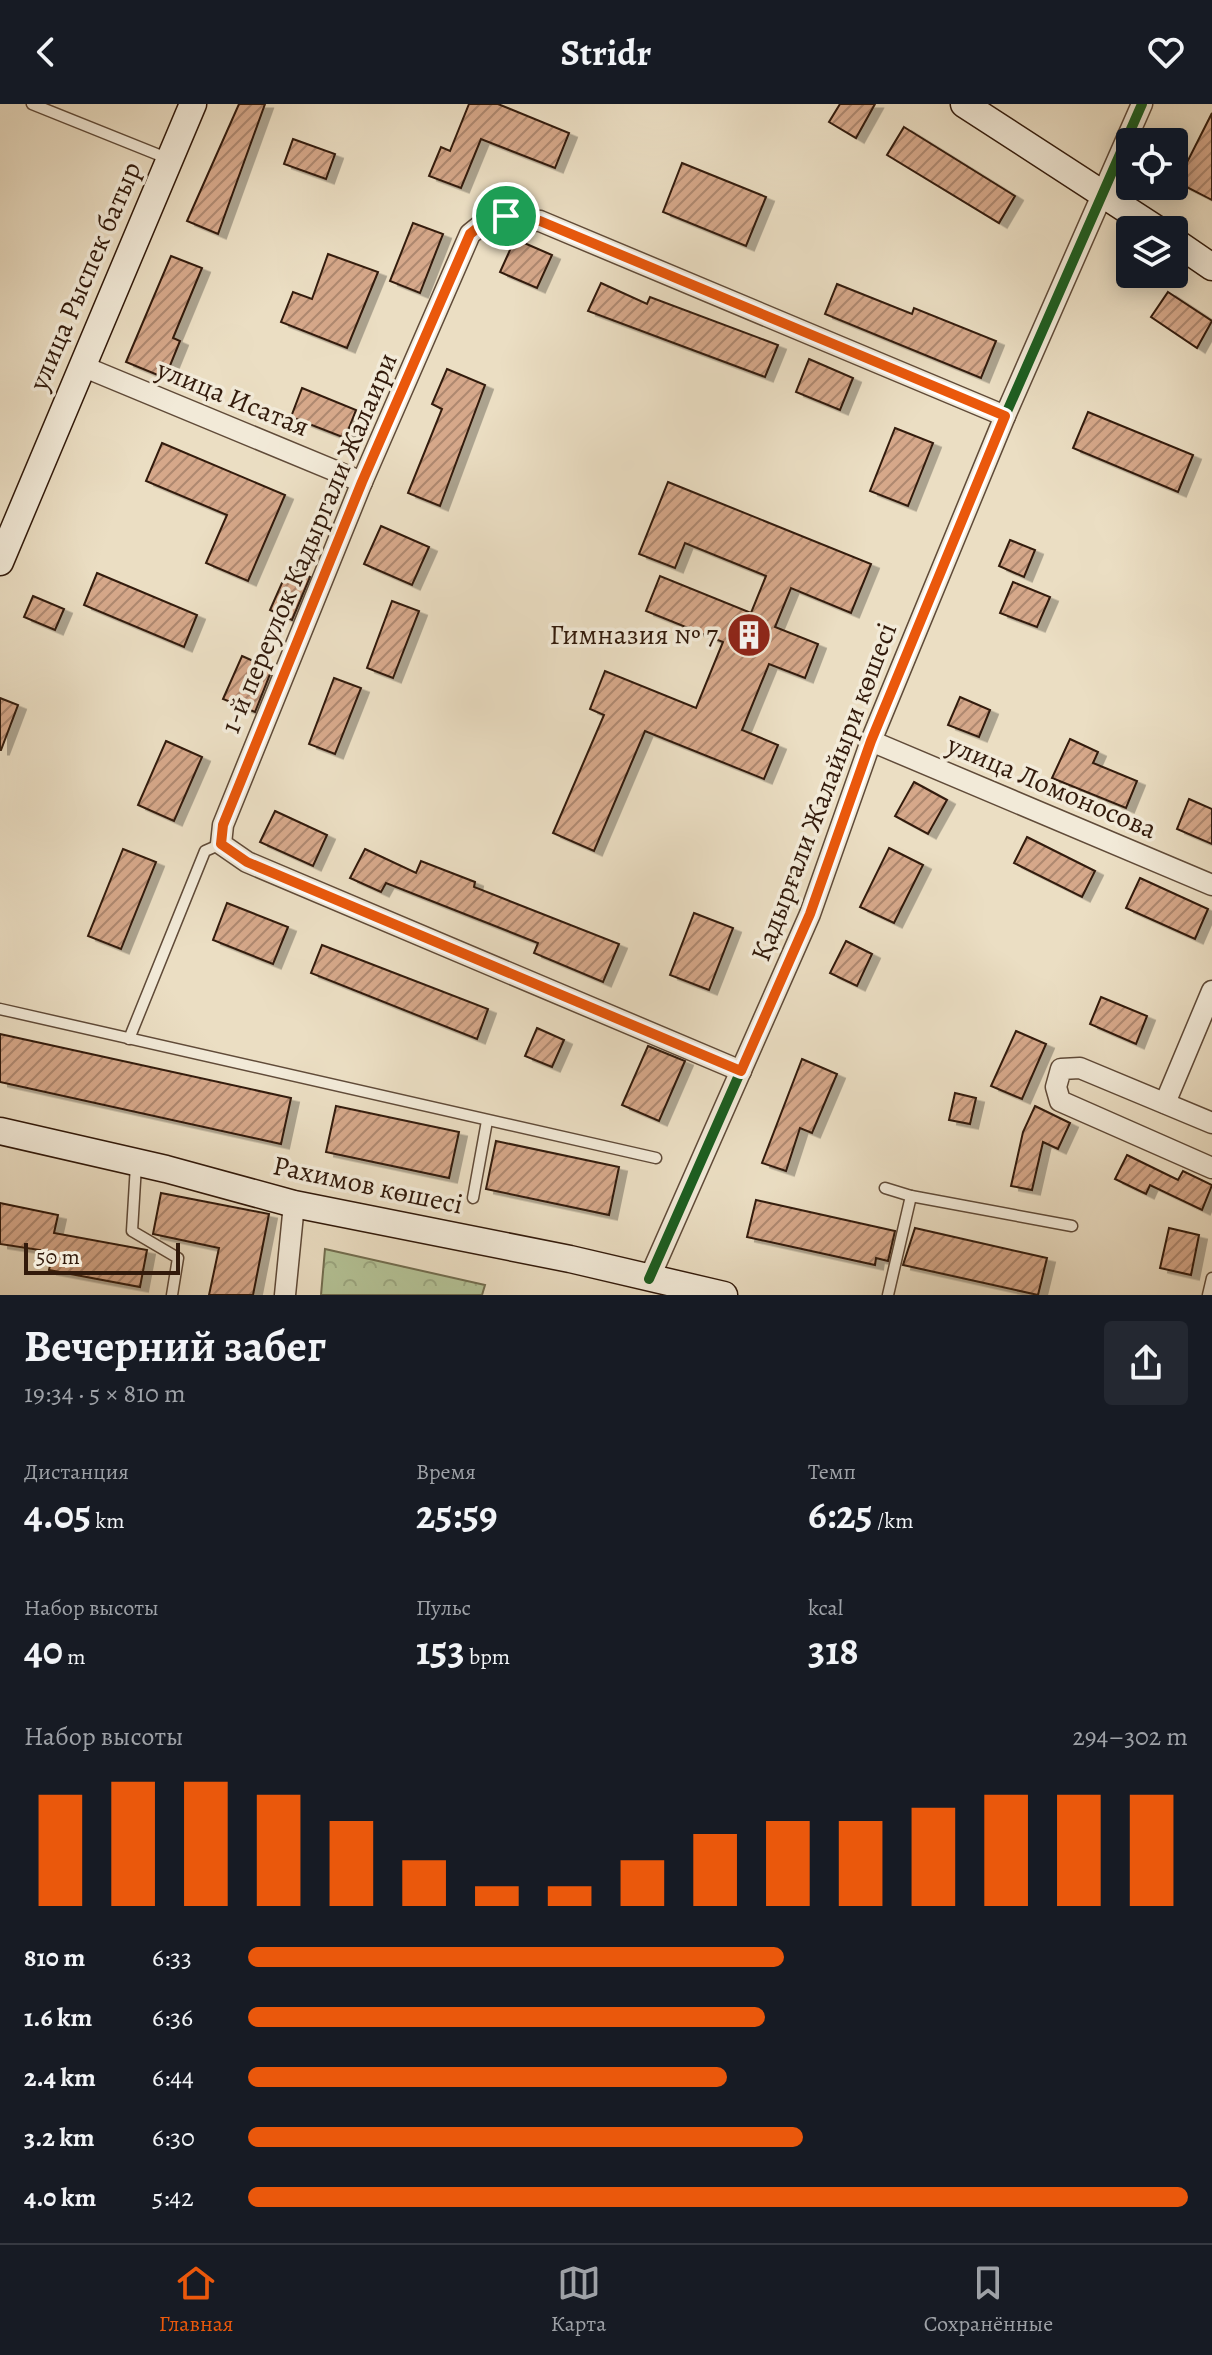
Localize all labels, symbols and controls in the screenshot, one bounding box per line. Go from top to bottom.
text: Stridr [561,28,651,77]
icon: back [24,30,68,74]
icon: heart [1144,30,1188,74]
map controls [1116,128,1188,288]
button: locate [1116,128,1188,200]
street label: улица Рыспек батыр [19,156,150,397]
pin [472,182,540,250]
icon: arrive [484,194,528,238]
button: layers [1116,216,1188,288]
street label: 1-й переулок Кадыргали Жалаири [211,347,407,739]
street label: улица Исатая [150,350,315,446]
building icon: Гимназия № 7 [725,611,773,659]
place label: Гимназия № 7 [549,616,718,654]
street label: Қадырғали Жалайыри көшесі [742,617,906,967]
street label: улица Ломоносова [940,725,1163,848]
street label: Рахимов көшесі [269,1146,467,1224]
scale bar [24,1239,180,1275]
text: 50 m [36,1242,80,1272]
text: Вечерний забег [24,1316,326,1376]
button: share [1104,1321,1188,1405]
text: 19:34 · 5 × 810 m [24,1376,186,1411]
text: Дистанция [24,1457,129,1487]
text: Время [416,1457,476,1487]
text: Темп [808,1457,856,1487]
text: 4.05 [24,1487,91,1542]
text: 25:59 [416,1487,498,1542]
text: 6:25 [808,1487,873,1542]
text: km [91,1506,125,1536]
text: /km [873,1506,913,1536]
text: Набор высоты [24,1593,159,1623]
text: Пульс [416,1593,471,1623]
text: kcal [808,1593,843,1623]
text: 40 [24,1623,63,1678]
text: 153 [416,1623,465,1678]
text: 318 [808,1623,859,1678]
text: m [63,1642,86,1672]
text: bpm [465,1642,510,1672]
text: Набор высоты [24,1719,183,1754]
text: 294–302 m [1072,1719,1188,1754]
text: 810 m [24,1940,85,1975]
text: 6:33 [152,1940,192,1975]
text: 1.6 km [24,2000,92,2035]
text: 6:36 [152,2000,193,2035]
text: 2.4 km [24,2060,96,2095]
text: 6:44 [152,2060,194,2095]
text: 3.2 km [24,2120,95,2155]
text: 6:30 [152,2120,195,2155]
text: 4.0 km [24,2180,96,2215]
text: 5:42 [152,2180,194,2215]
tab: Главная [159,2261,234,2339]
tab: Карта [551,2261,606,2339]
tab: Сохранённые [924,2261,1053,2339]

